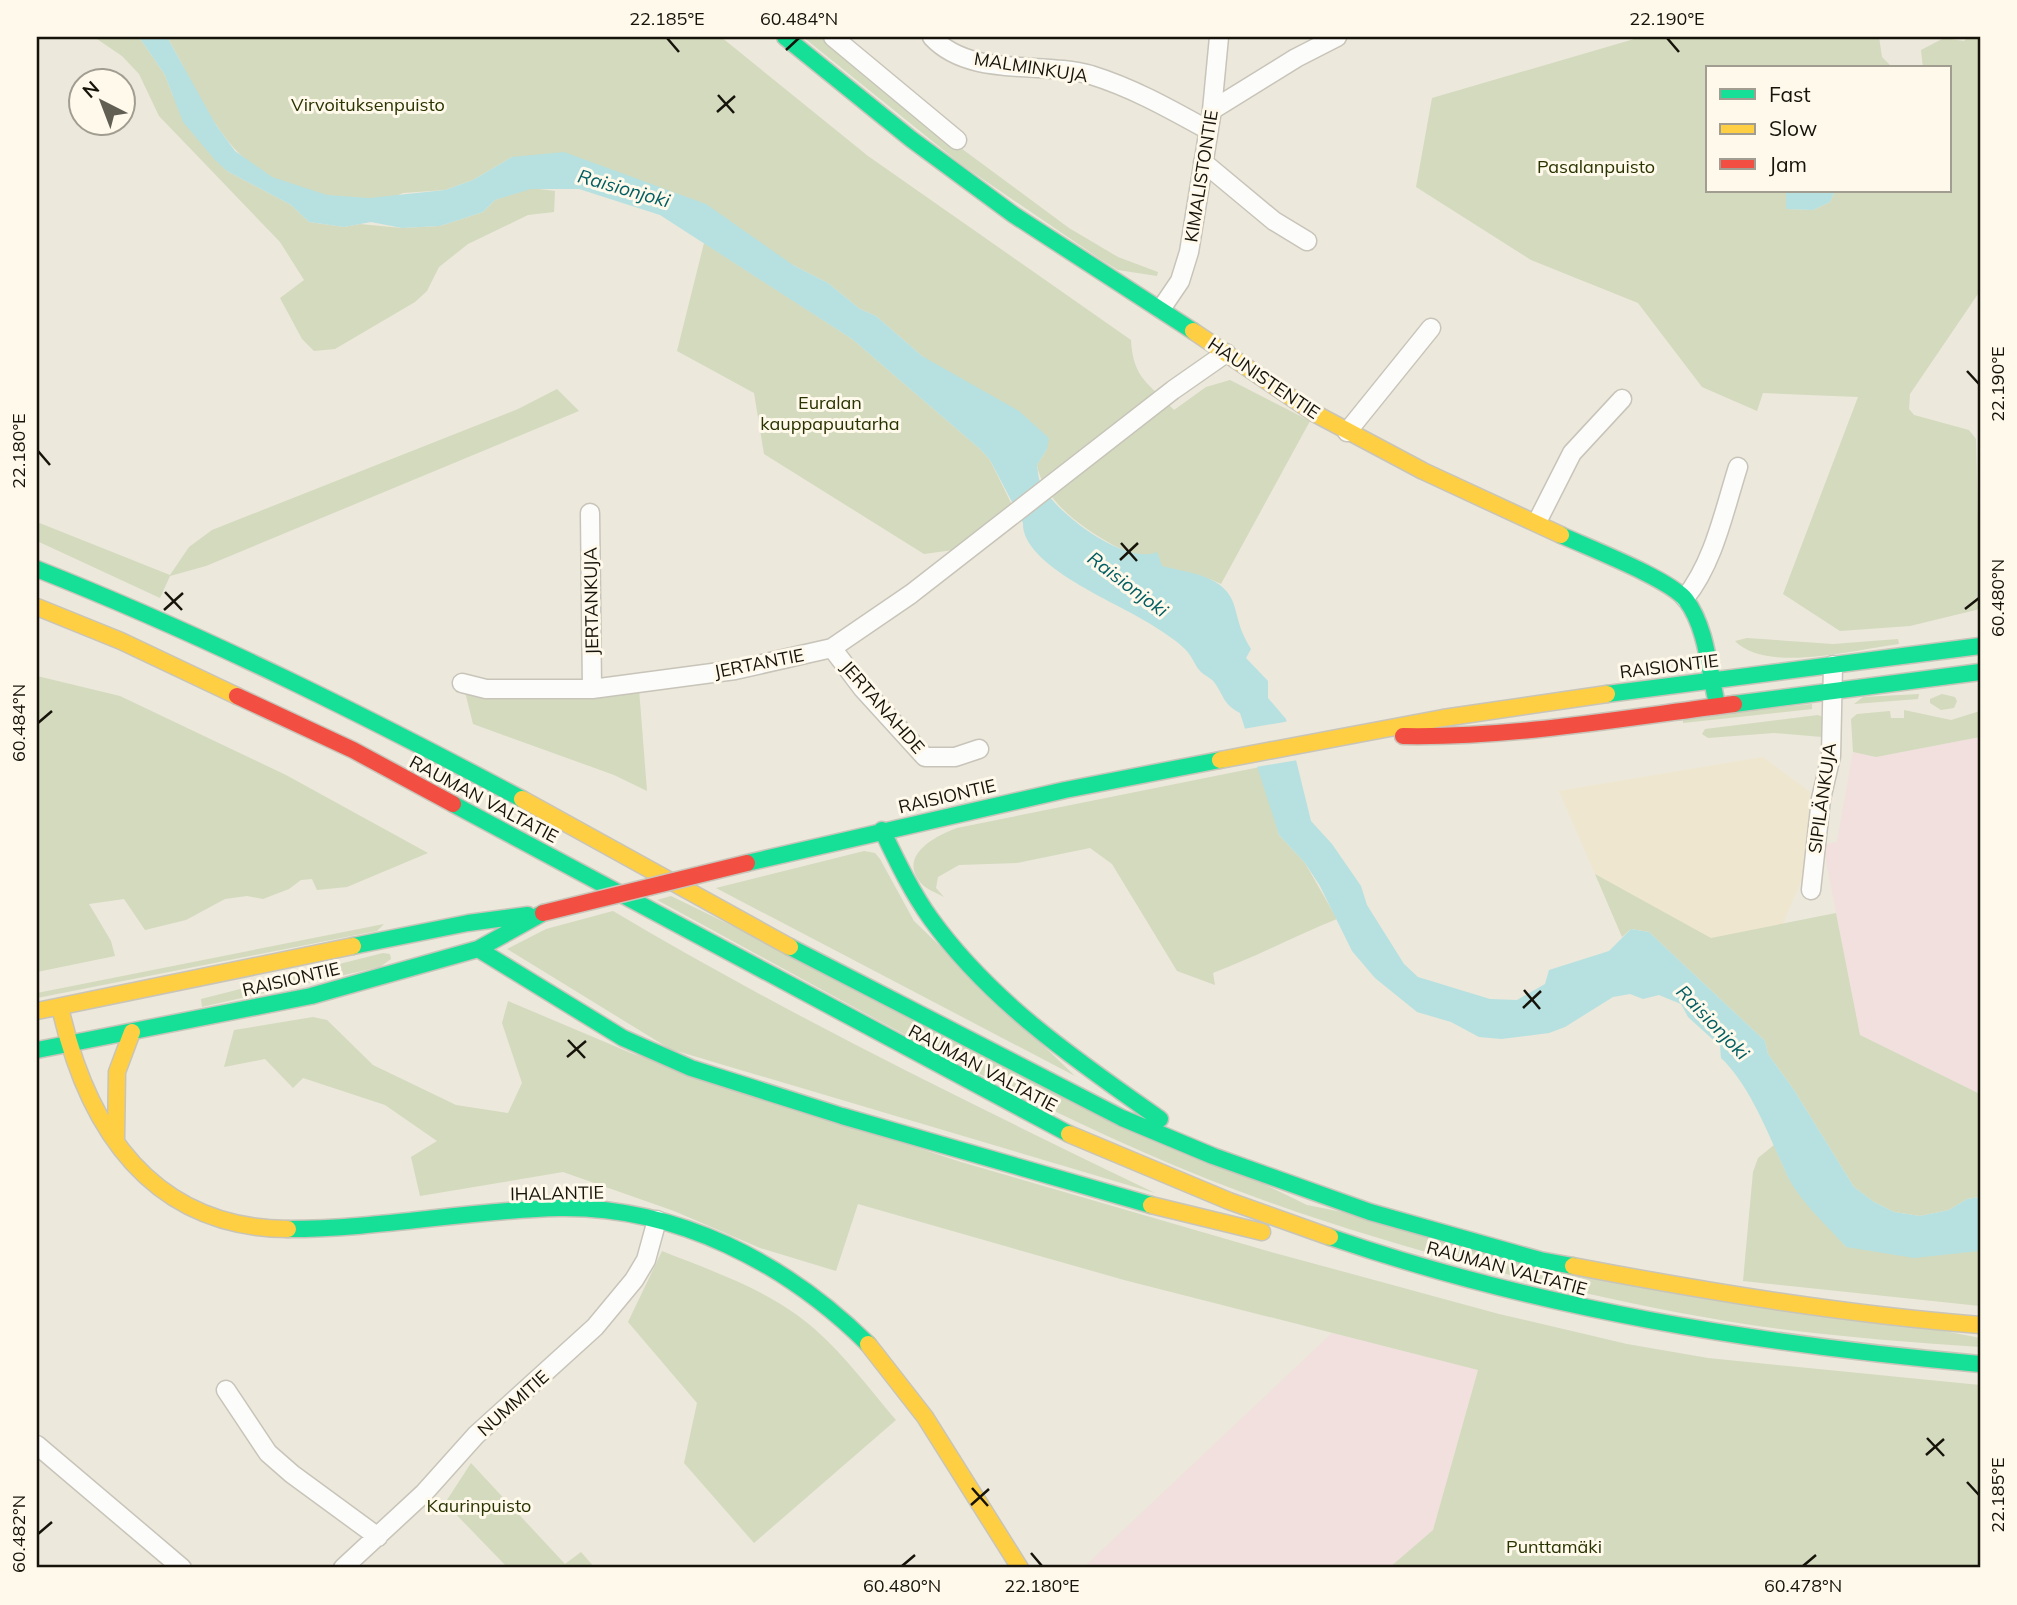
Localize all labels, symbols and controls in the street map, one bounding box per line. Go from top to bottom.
text: 22.185°E [629,7,705,30]
text: 60.484°N [760,7,838,30]
text: 22.190°E [1629,7,1705,30]
street label: MALMINKUJA [972,47,1090,87]
north arrow [66,66,136,136]
legend [1706,66,1951,192]
text: N [77,76,104,103]
text: Fast [1769,81,1811,107]
park label: Virvoituksenpuisto [291,93,445,116]
street label: KIMALISTONTIE [1179,108,1223,244]
text: Slow [1769,115,1817,141]
text: Jam [1769,151,1807,177]
park label: Pasalanpuisto [1537,155,1655,178]
water label: Raisionjoki [575,163,673,213]
street label: HAUNISTENTIE [1204,332,1324,424]
text: 22.190°E [1986,346,2009,422]
park label: Euralan kauppapuutarha [760,391,900,435]
text: 22.180°E [7,413,30,489]
water label: Raisionjoki [1083,546,1173,622]
street label: JERTANKUJA [579,547,603,655]
text: 60.480°N [1986,559,2009,637]
street label: JERTANTIE [712,643,806,683]
street label: RAISIONTIE [1618,649,1720,683]
street label: JERTANAHDE [836,656,930,758]
text: 60.484°N [7,684,30,762]
street label: SIPILÄNKUJA [1803,741,1841,855]
street label: RAUMAN VALTATIE [406,750,562,848]
street label: RAISIONTIE [896,774,998,818]
street label: RAISIONTIE [240,957,342,1001]
water label: Raisionjoki [1671,980,1755,1065]
street label: RAUMAN VALTATIE [905,1019,1061,1117]
street label: IHALANTIE [510,1181,604,1205]
street label: RAUMAN VALTATIE [1424,1236,1590,1300]
street label: NUMMITIE [473,1365,553,1441]
text: 22.185°E [1986,1457,2009,1533]
park label: Kaurinpuisto [427,1494,531,1517]
text: 60.482°N [7,1495,30,1573]
park label: Punttamäki [1506,1535,1602,1558]
text: 60.480°N [863,1574,941,1597]
text: 22.180°E [1004,1574,1080,1597]
text: 60.478°N [1764,1574,1842,1597]

